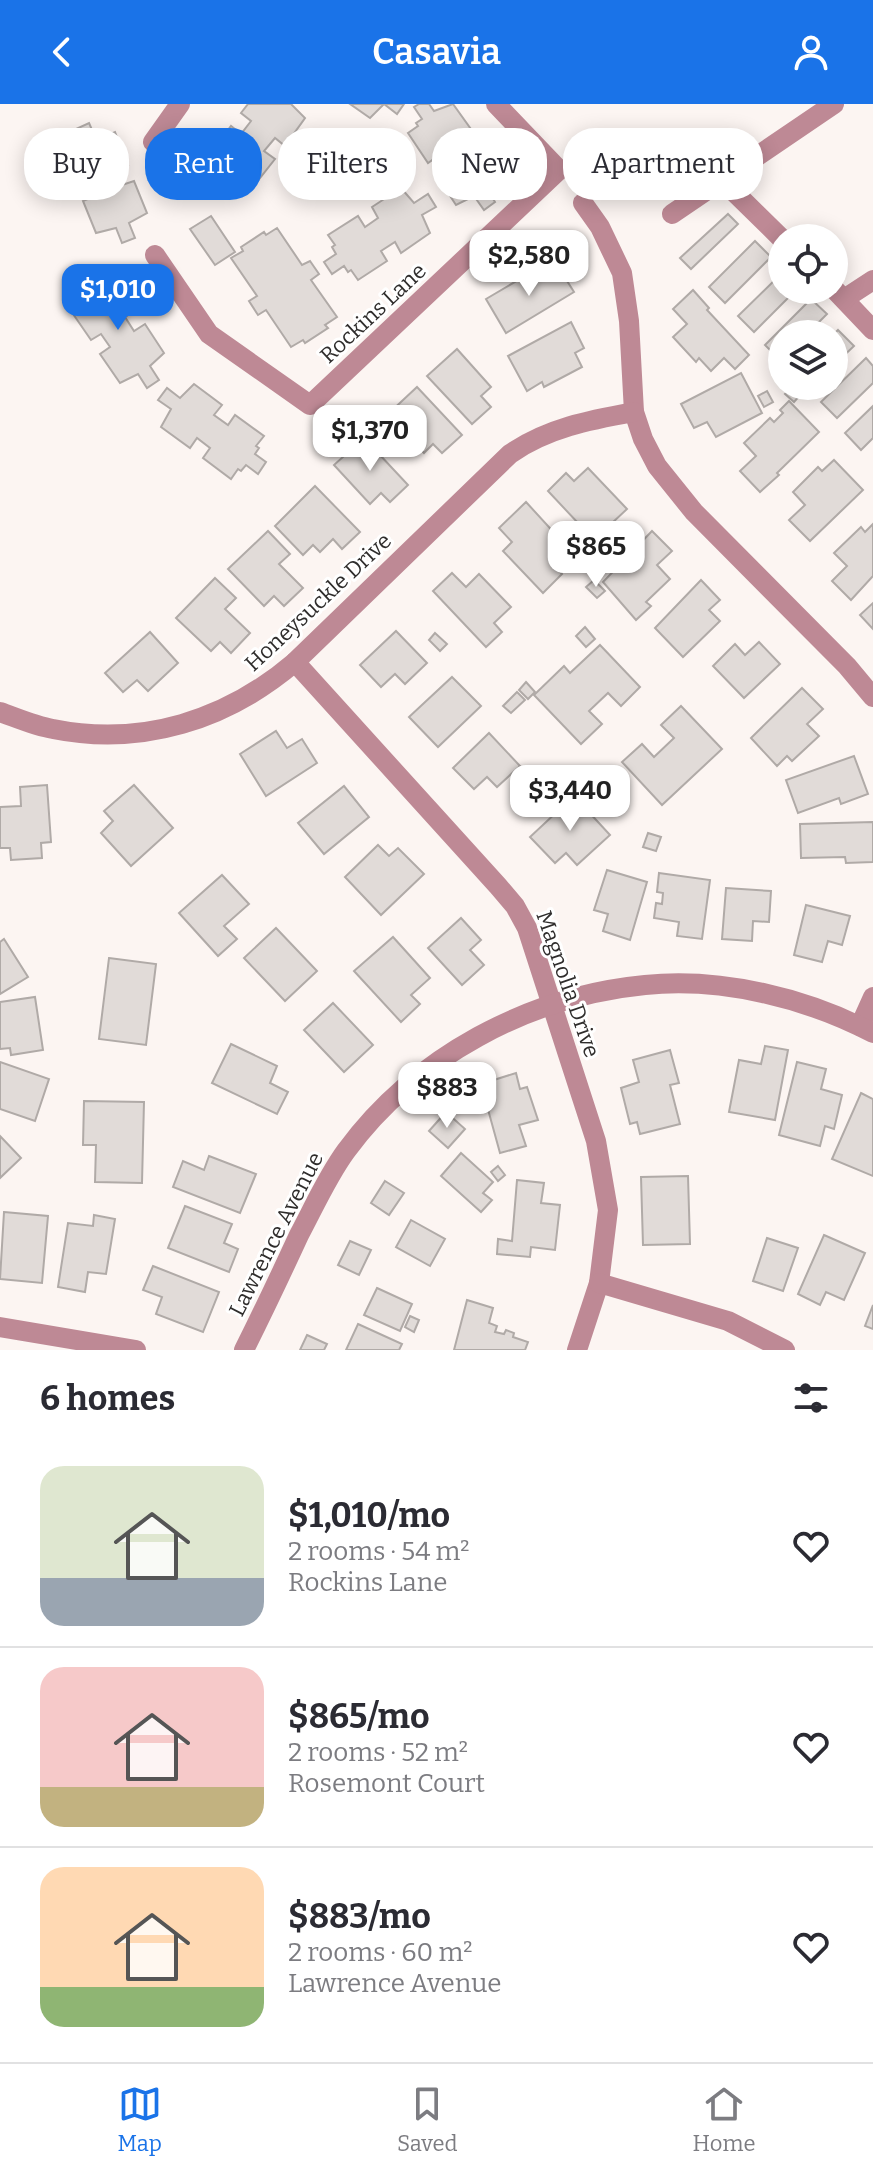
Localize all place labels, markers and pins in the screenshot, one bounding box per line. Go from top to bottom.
pin: $2,580 [464,230,594,298]
pin: $1,010 [53,264,183,332]
pin: $1,370 [305,405,435,473]
pin: $865 [549,521,643,589]
pin: $3,440 [505,765,635,833]
pin: $883 [400,1062,494,1130]

